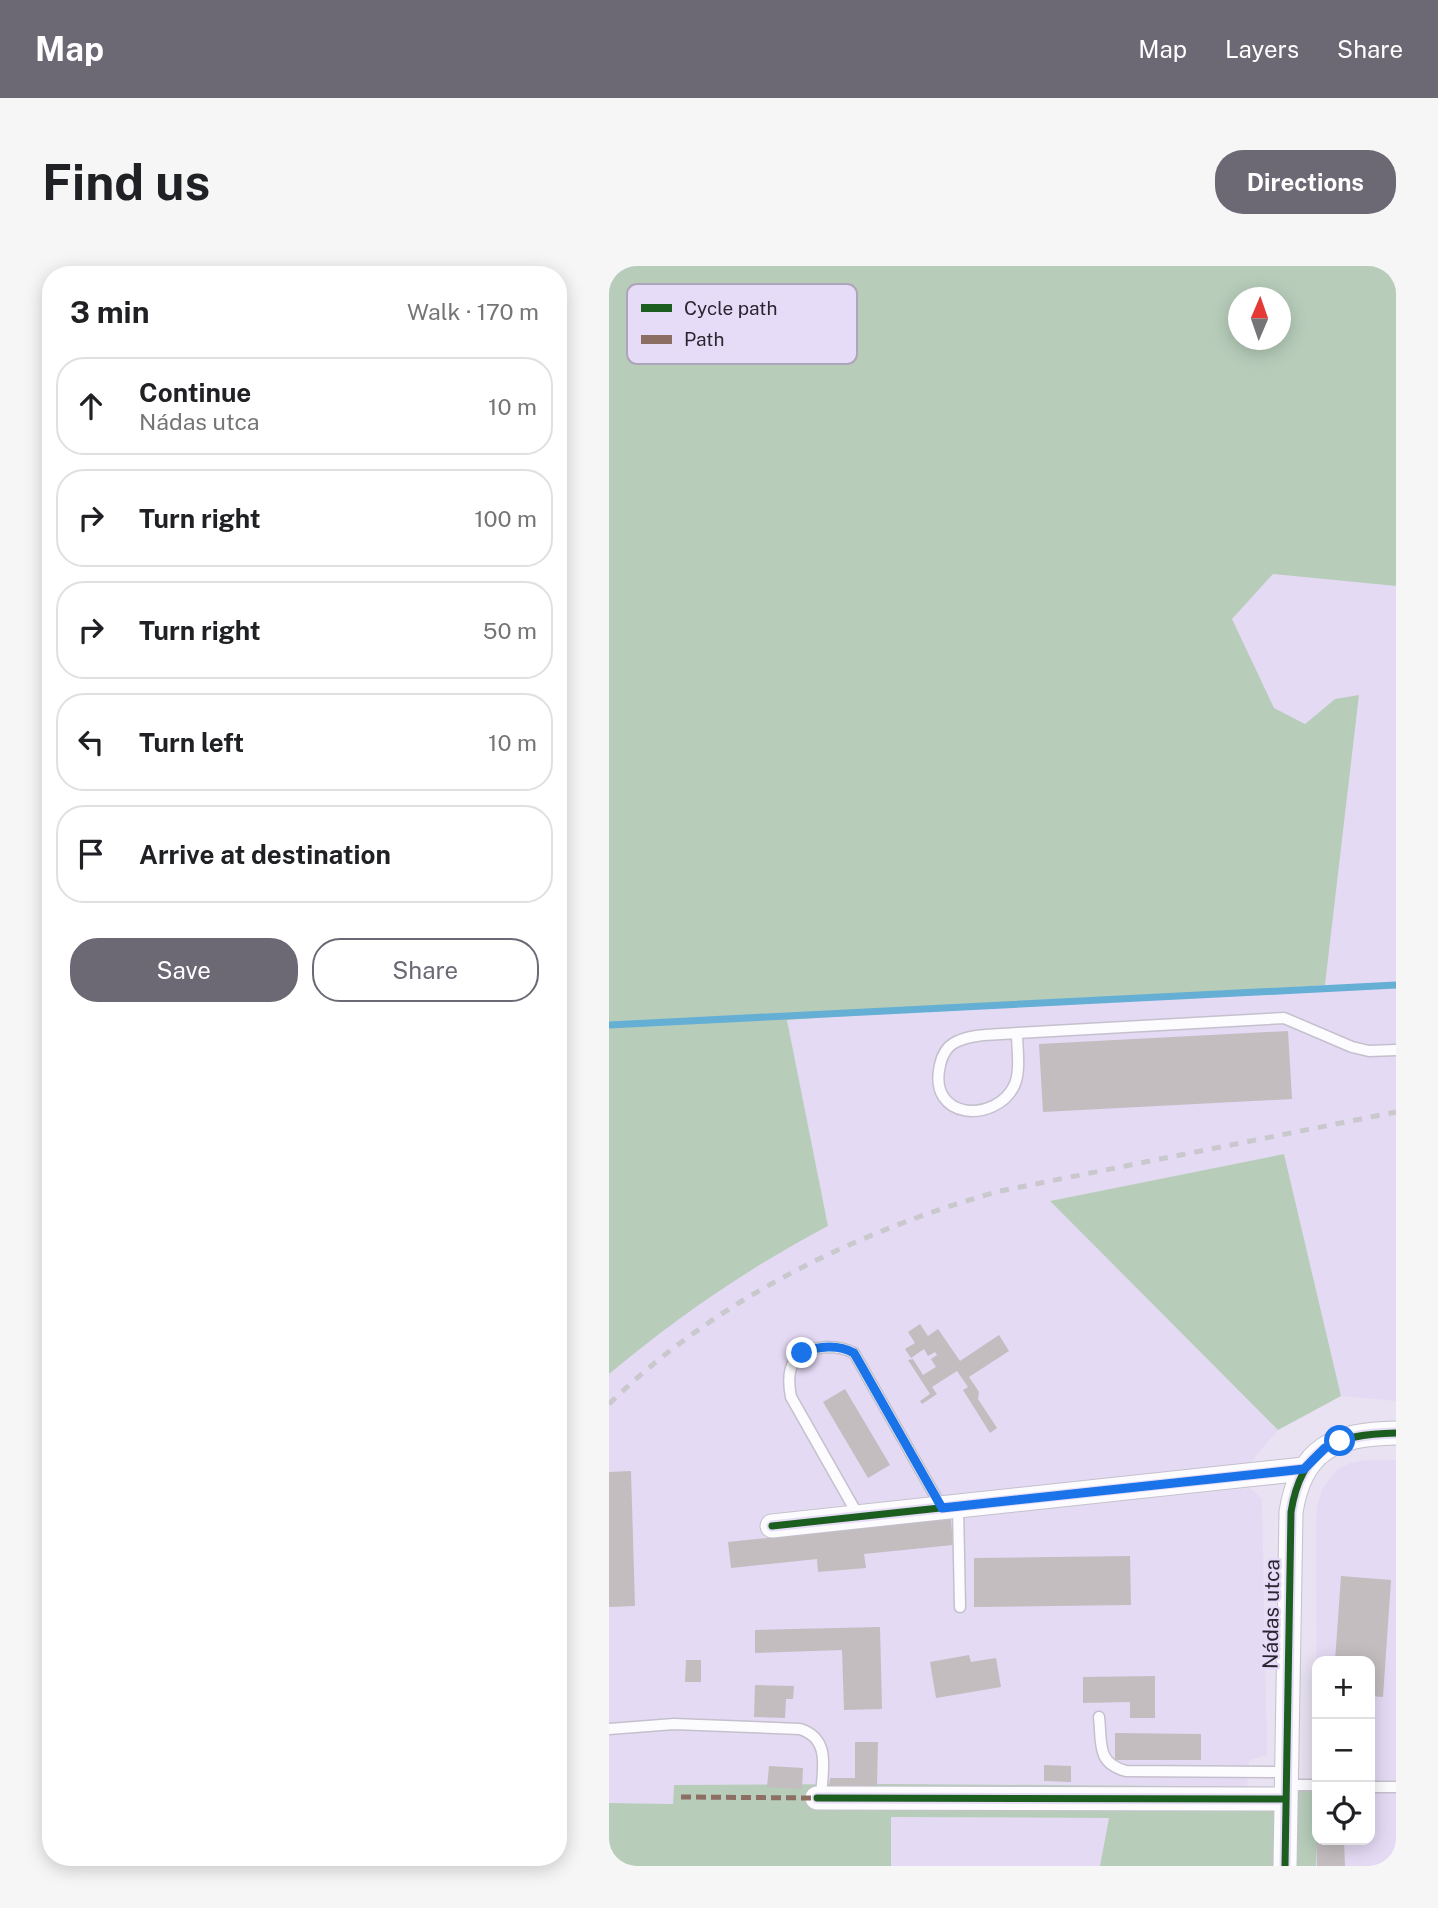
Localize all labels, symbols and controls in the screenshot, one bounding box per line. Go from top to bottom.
text: Map [35,30,104,68]
text: Map [1138,35,1187,63]
text: Layers [1225,35,1299,63]
text: Share [1337,35,1403,63]
button: Directions [1215,150,1396,214]
text: Find us [42,153,210,211]
legend [627,284,857,364]
north arrow [1228,287,1291,350]
text: 3 min [70,294,149,330]
text: Cycle path [684,297,777,319]
text: Walk · 170 m [407,298,539,325]
text: Path [684,328,724,350]
text: Continue [139,377,251,408]
icon: ahead [72,387,110,425]
text: 10 m [488,393,537,420]
text: Nádas utca [139,408,260,435]
icon: right [72,499,110,537]
text: Turn right [139,503,261,534]
text: 100 m [474,505,537,532]
icon: right [72,611,110,649]
text: Turn right [139,615,261,646]
text: 50 m [483,617,537,644]
icon: left [72,723,110,761]
text: Turn left [139,727,244,758]
text: 10 m [488,729,537,756]
icon: arrive [72,835,110,873]
text: Arrive at destination [139,839,391,870]
button: Save [70,938,298,1002]
button: Share [312,938,539,1002]
route end [786,1337,817,1368]
route start [1324,1425,1355,1456]
street label: Nádas utca [1258,1559,1284,1669]
map controls [1312,1656,1375,1845]
button: + [1312,1656,1375,1719]
button: − [1312,1719,1375,1782]
button: locate [1312,1782,1375,1845]

